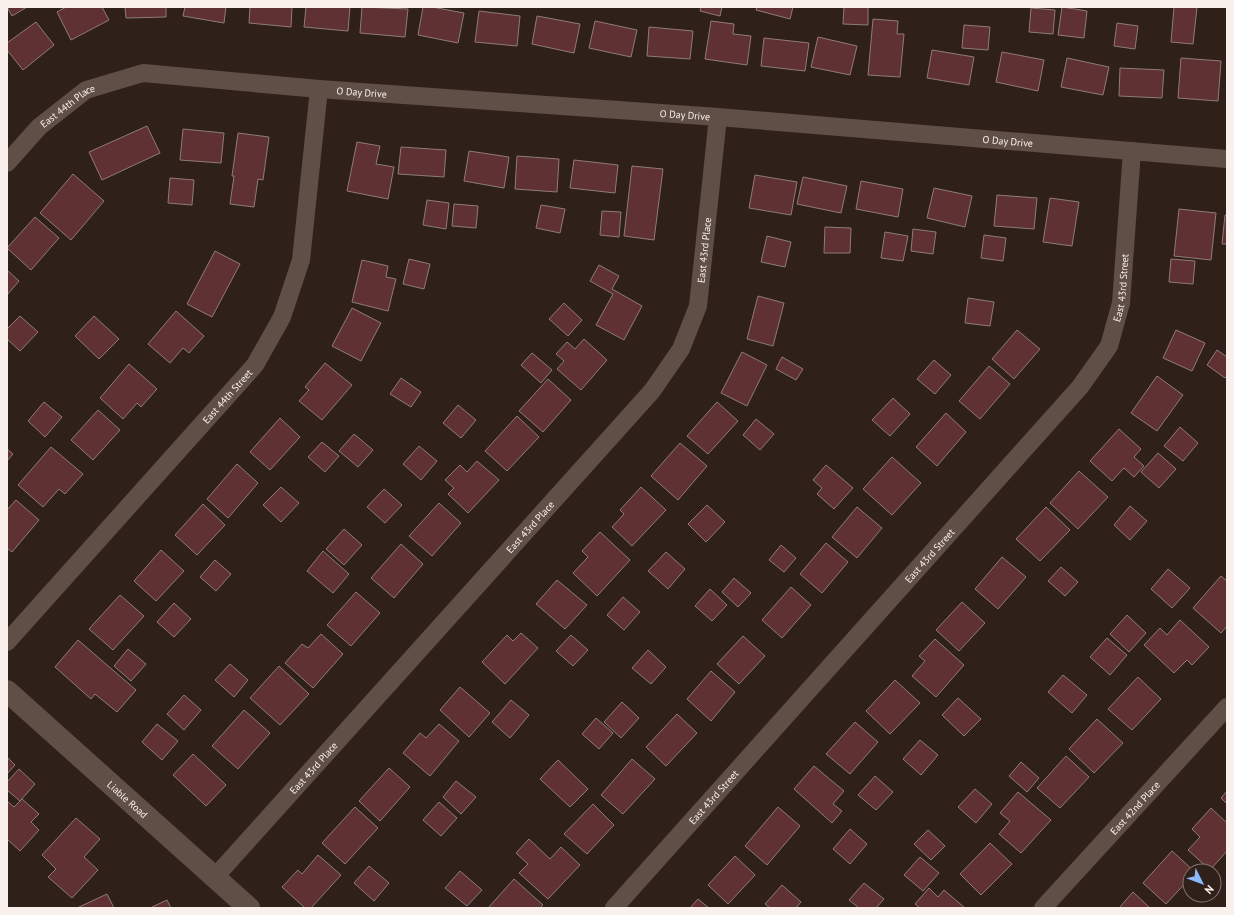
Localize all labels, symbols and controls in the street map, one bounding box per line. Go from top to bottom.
street label: East 44th Place [38,82,97,131]
street label: O Day Drive [336,84,387,101]
street label: O Day Drive [659,107,711,123]
street label: O Day Drive [982,133,1033,150]
street label: East 43rd Place [694,217,714,284]
street label: East 43rd Street [1110,253,1132,323]
street label: East 44th Street [200,366,256,426]
street label: East 43rd Place [503,498,557,556]
street label: East 43rd Street [902,525,958,586]
street label: East 43rd Place [287,739,341,797]
street label: East 43rd Street [686,767,742,827]
street label: Liable Road [104,778,150,821]
street label: East 42nd Place [1107,779,1163,837]
north arrow [1182,863,1222,903]
text: N [1202,882,1217,897]

